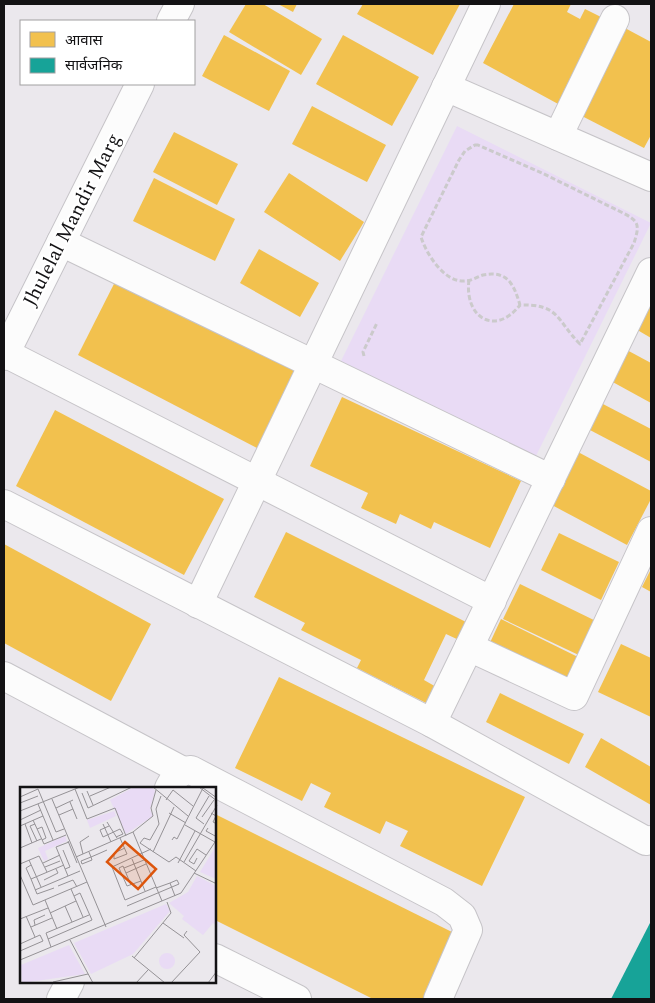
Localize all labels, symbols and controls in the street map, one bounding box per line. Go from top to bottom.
legend [20,20,195,85]
text: आवास [65,29,104,52]
text: सार्वजनिक [65,54,123,77]
street label: Jhulelal Mandir Marg [15,128,129,312]
inset map [20,787,216,983]

